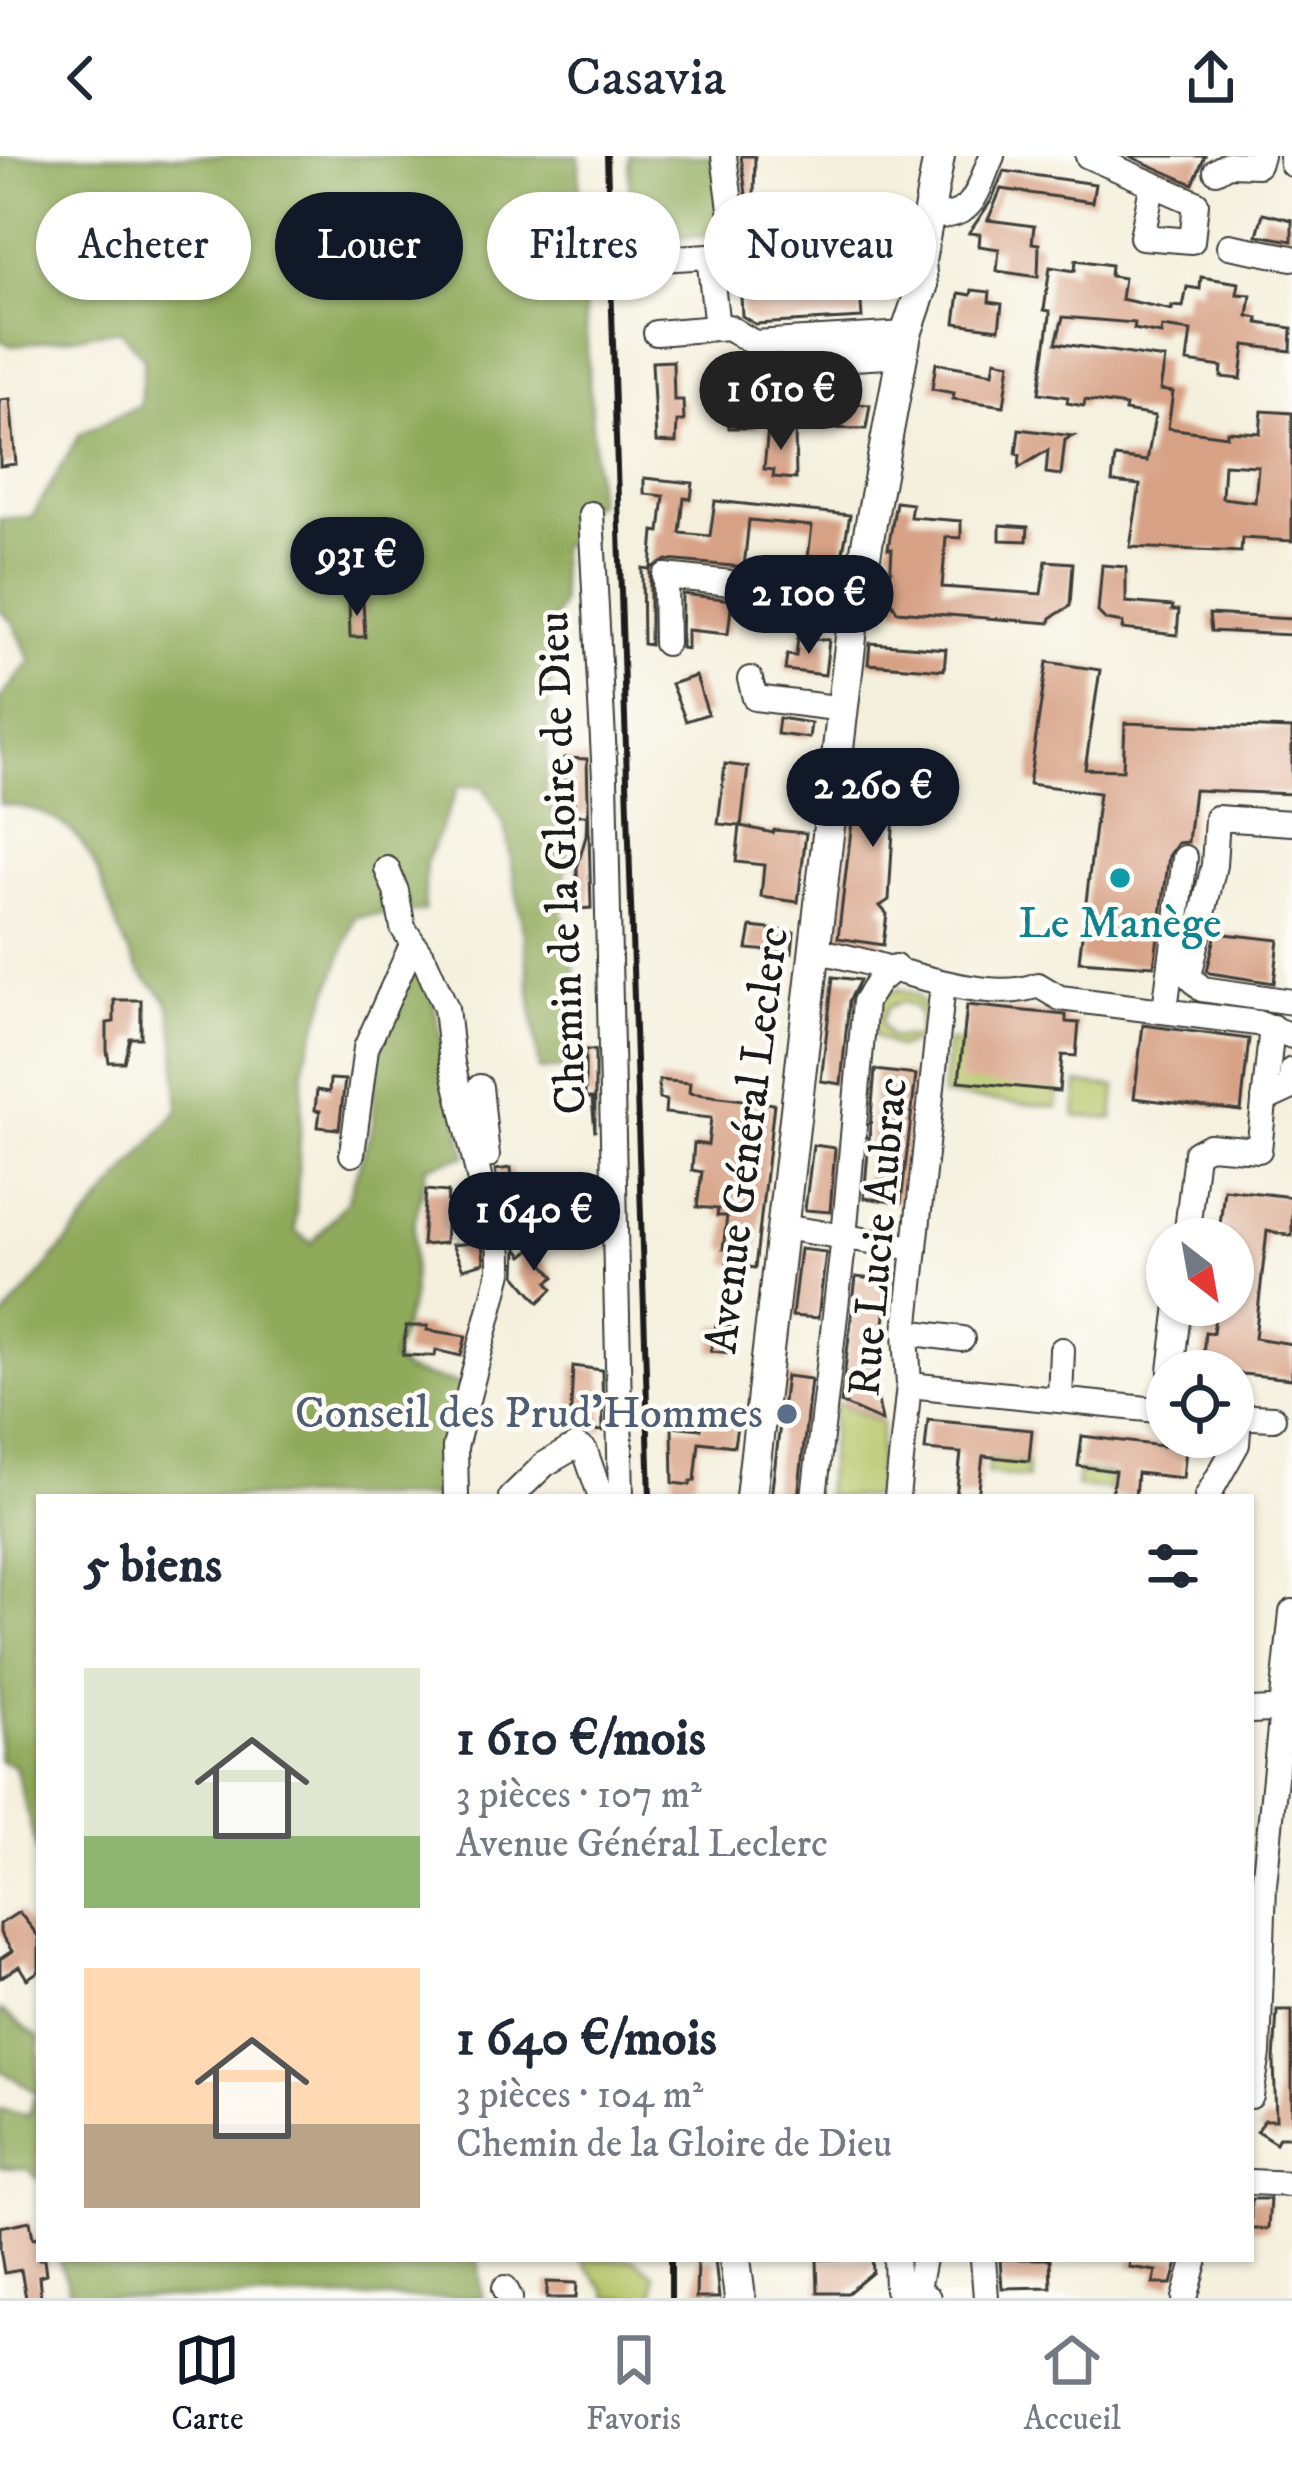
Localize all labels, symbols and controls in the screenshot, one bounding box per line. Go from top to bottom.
icon: back [48,45,114,111]
text: Casavia [566,45,726,112]
icon: share [1178,45,1244,111]
chip: Acheter [36,192,251,300]
chip: Louer [275,192,463,300]
chip: Filtres [487,192,680,300]
chip: Nouveau [704,192,936,300]
pin: 1 610 € [670,351,892,453]
text: 1 610 € [726,365,836,414]
pin: 931 € [273,517,441,619]
text: 931 € [317,531,397,580]
pin: 2 100 € [698,555,920,657]
text: 2 100 € [752,569,866,618]
street label: Chemin de la Gloire de Dieu [526,611,600,1115]
pin: 2 260 € [762,748,984,850]
text: 2 260 € [813,762,933,811]
marker: Le Manège [1107,865,1133,891]
place label: Le Manège [1018,896,1222,952]
street label: Avenue Général Leclerc [694,924,802,1356]
street label: Rue Lucie Aubrac [837,1075,921,1399]
pin: 1 640 € [423,1172,645,1274]
text: 1 640 € [475,1186,593,1235]
north arrow [1146,1218,1254,1326]
map controls [1146,1218,1254,1458]
button: locate [1146,1350,1254,1458]
place label: Conseil des Prud'Hommes [295,1386,763,1442]
marker: Conseil des Prud'Hommes [774,1401,800,1427]
icon: filters [1140,1533,1206,1599]
text: 5 biens [84,1534,222,1598]
text: 1 610 €/mois [456,1707,706,1771]
icon: home [180,1716,324,1860]
text: 3 pièces · 107 m² [456,1771,702,1820]
text: Avenue Général Leclerc [456,1820,828,1869]
text: 1 640 €/mois [456,2007,717,2071]
icon: home [180,2016,324,2160]
text: 3 pièces · 104 m² [456,2071,703,2120]
text: Chemin de la Gloire de Dieu [456,2120,892,2169]
tab: Carte [171,2327,244,2440]
tab: Favoris [586,2327,681,2440]
tab: Accueil [1023,2327,1121,2440]

